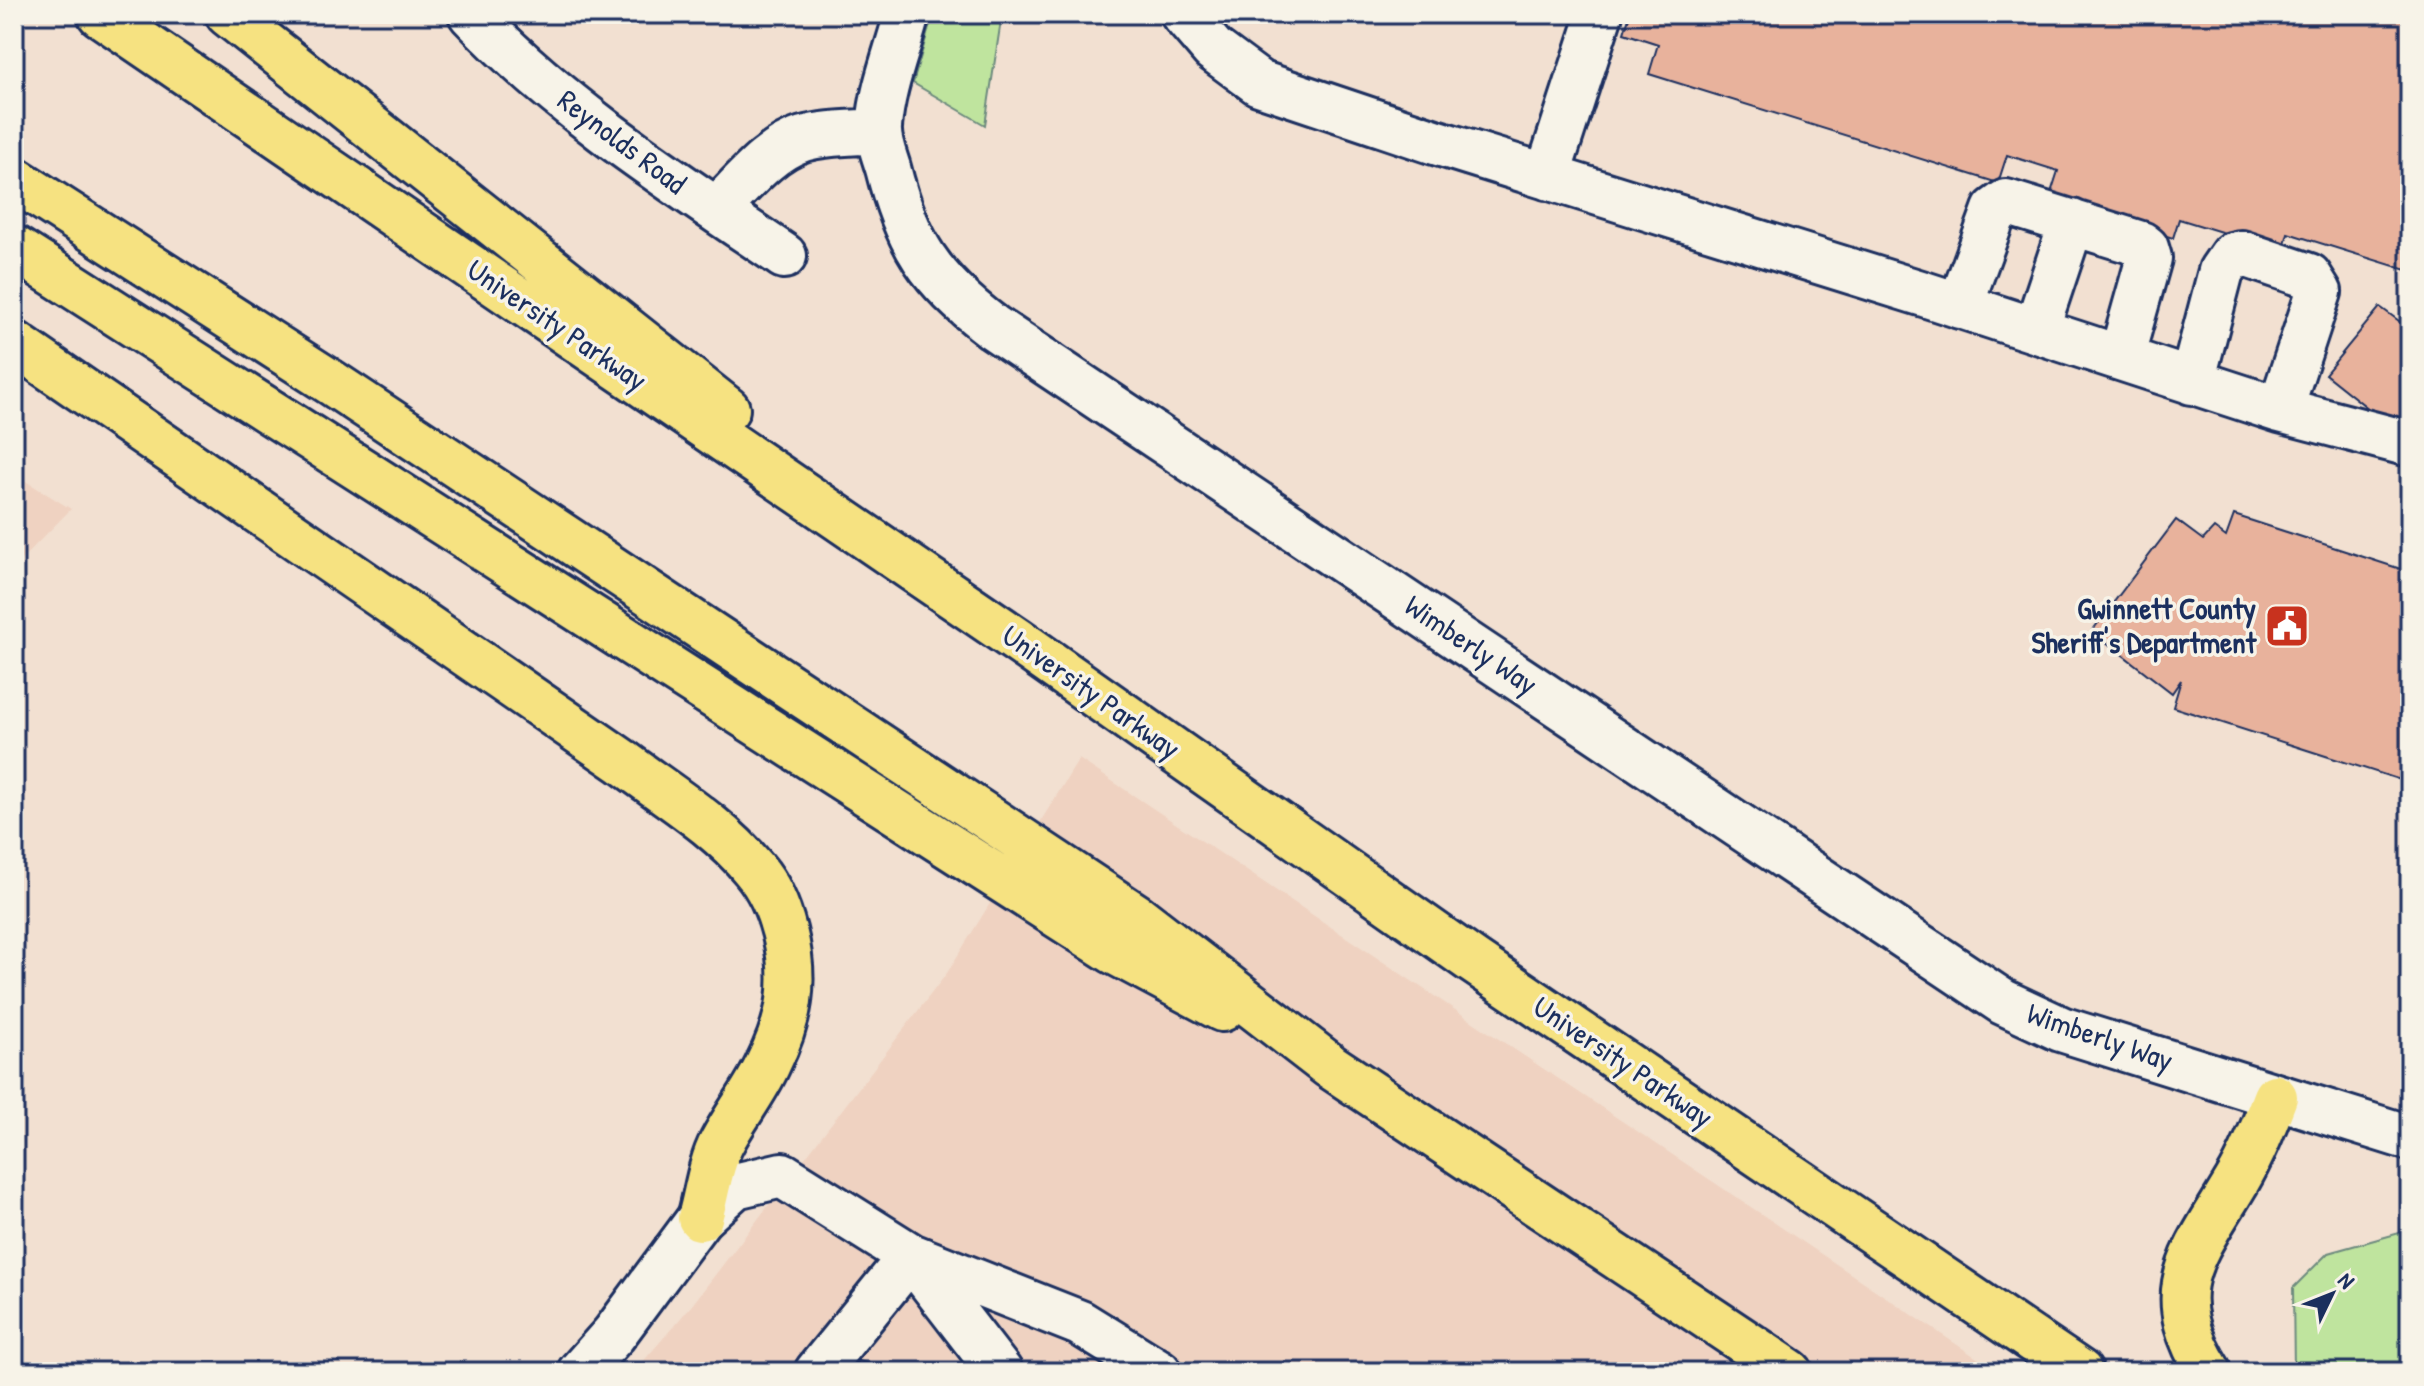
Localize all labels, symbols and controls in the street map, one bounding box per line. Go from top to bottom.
street label: Reynolds Road [550,80,695,203]
street label: University Parkway [460,249,655,399]
street label: Wimberly Way [1397,585,1546,703]
place label: Gwinnett County Sheriff's Department [2031,588,2258,663]
public building icon: Gwinnett County Sheriff's Department [2263,602,2311,650]
street label: University Parkway [995,615,1189,767]
street label: University Parkway [1526,986,1721,1136]
street label: Wimberly Way [2022,992,2179,1080]
north arrow [2292,1254,2372,1334]
text: N [2332,1266,2362,1295]

